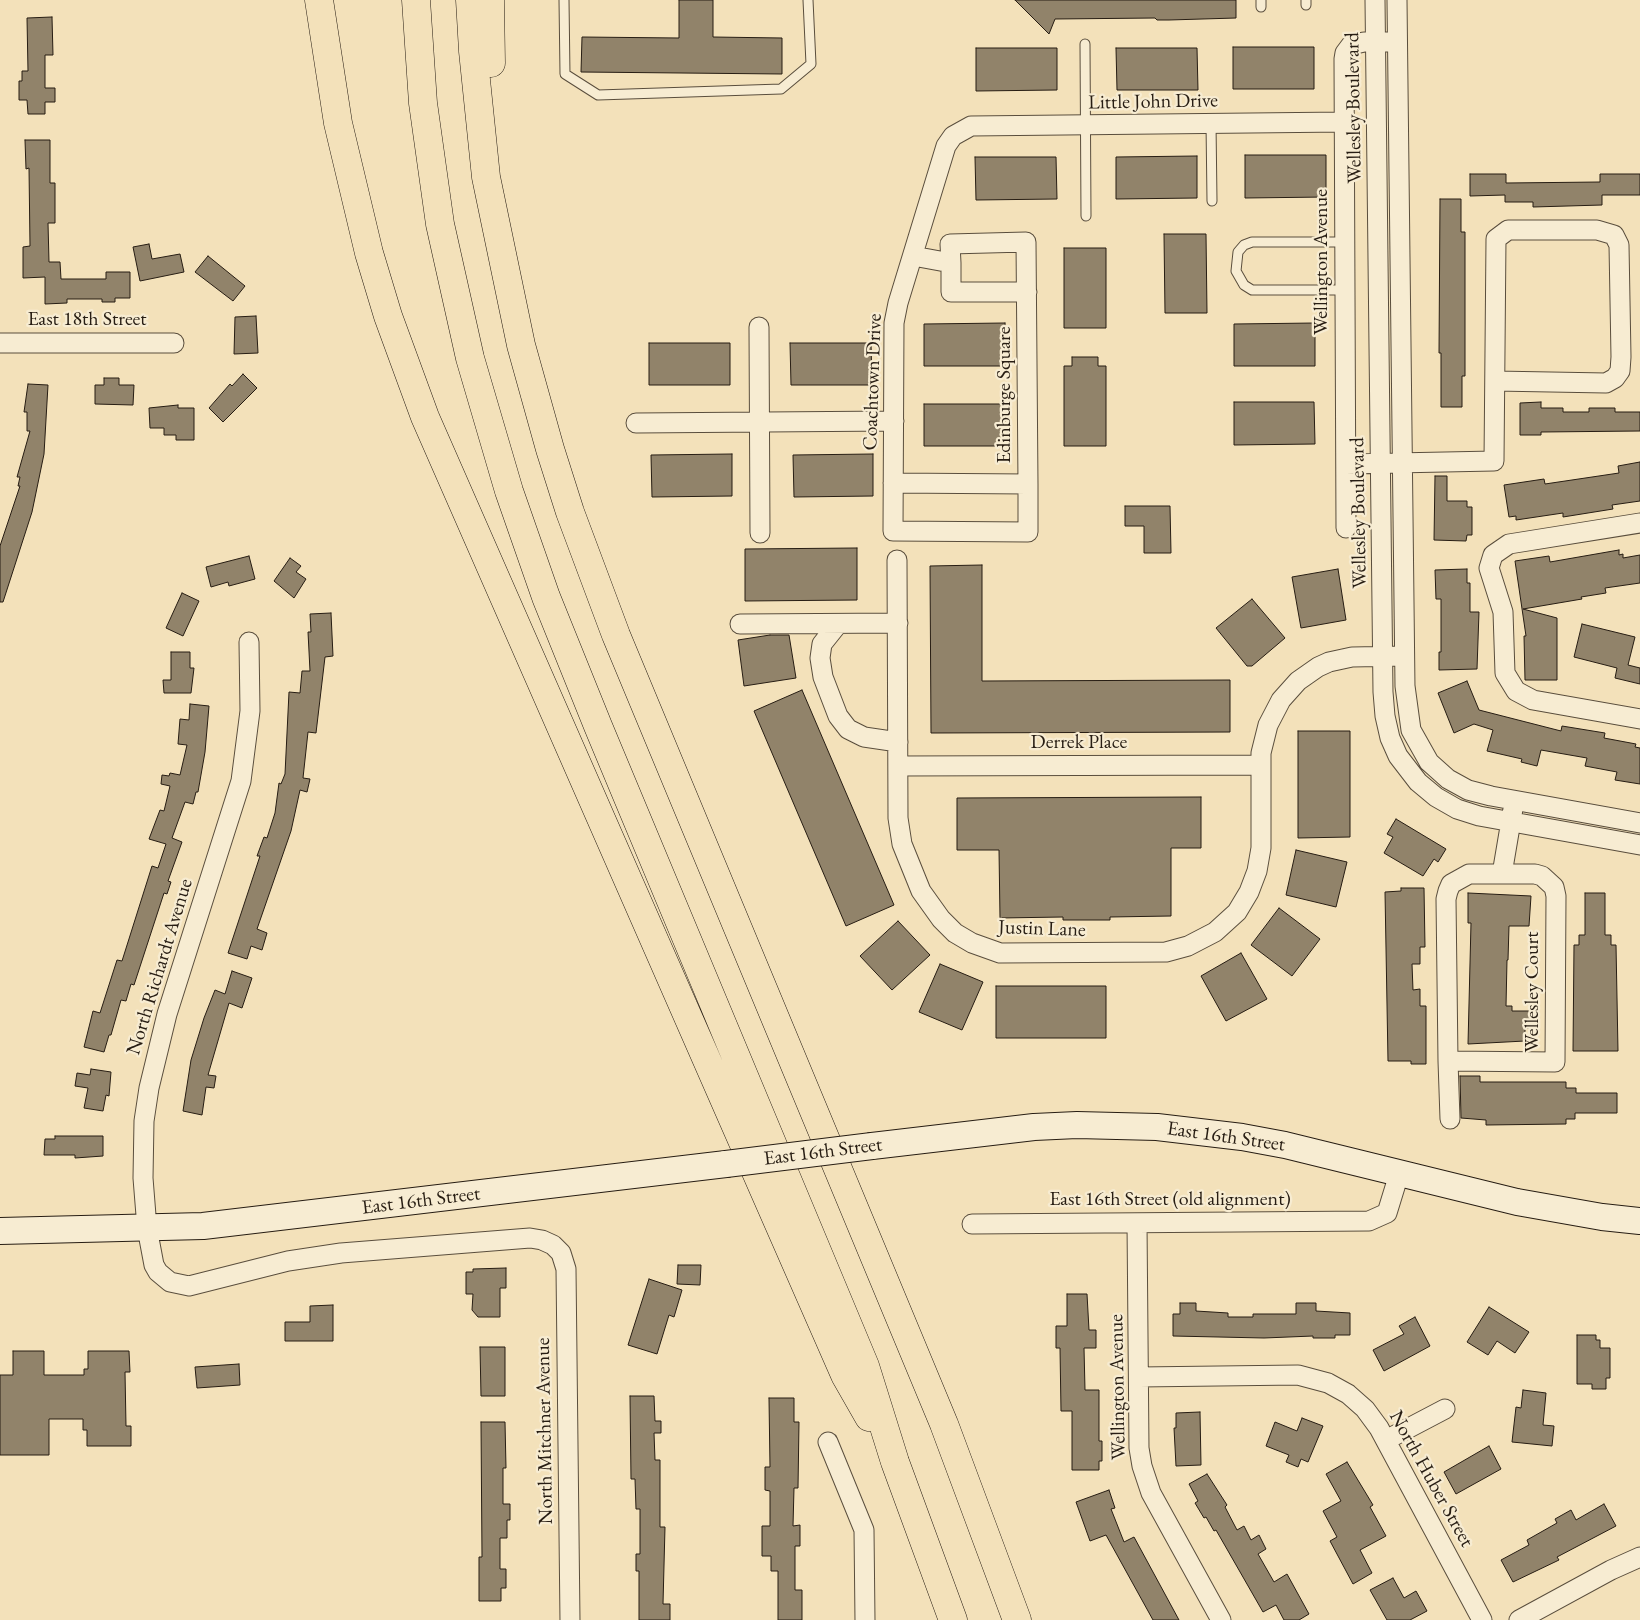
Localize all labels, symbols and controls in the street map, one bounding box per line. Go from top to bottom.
street label: Wellesley Boulevard [1341,32,1367,184]
street label: Little John Drive [1088,89,1218,115]
street label: Wellington Avenue [1310,189,1334,335]
street label: East 18th Street [27,308,147,332]
street label: Coachtown Drive [859,313,887,451]
street label: Edinburge Square [993,326,1017,464]
street label: Wellesley Boulevard [1346,437,1372,589]
street label: Derrek Place [1031,731,1127,755]
street label: North Richardt Avenue [122,876,198,1058]
street label: Justin Lane [998,915,1086,943]
street label: Wellesley Court [1521,932,1545,1052]
street label: East 16th Street [1165,1117,1287,1157]
street label: East 16th Street [762,1133,884,1171]
street label: East 16th Street [360,1182,482,1220]
street label: East 16th Street (old alignment) [1049,1188,1291,1212]
street label: Wellington Avenue [1105,1314,1131,1460]
street label: North Mitchner Avenue [531,1337,559,1525]
street label: North Huber Street [1384,1407,1478,1551]

